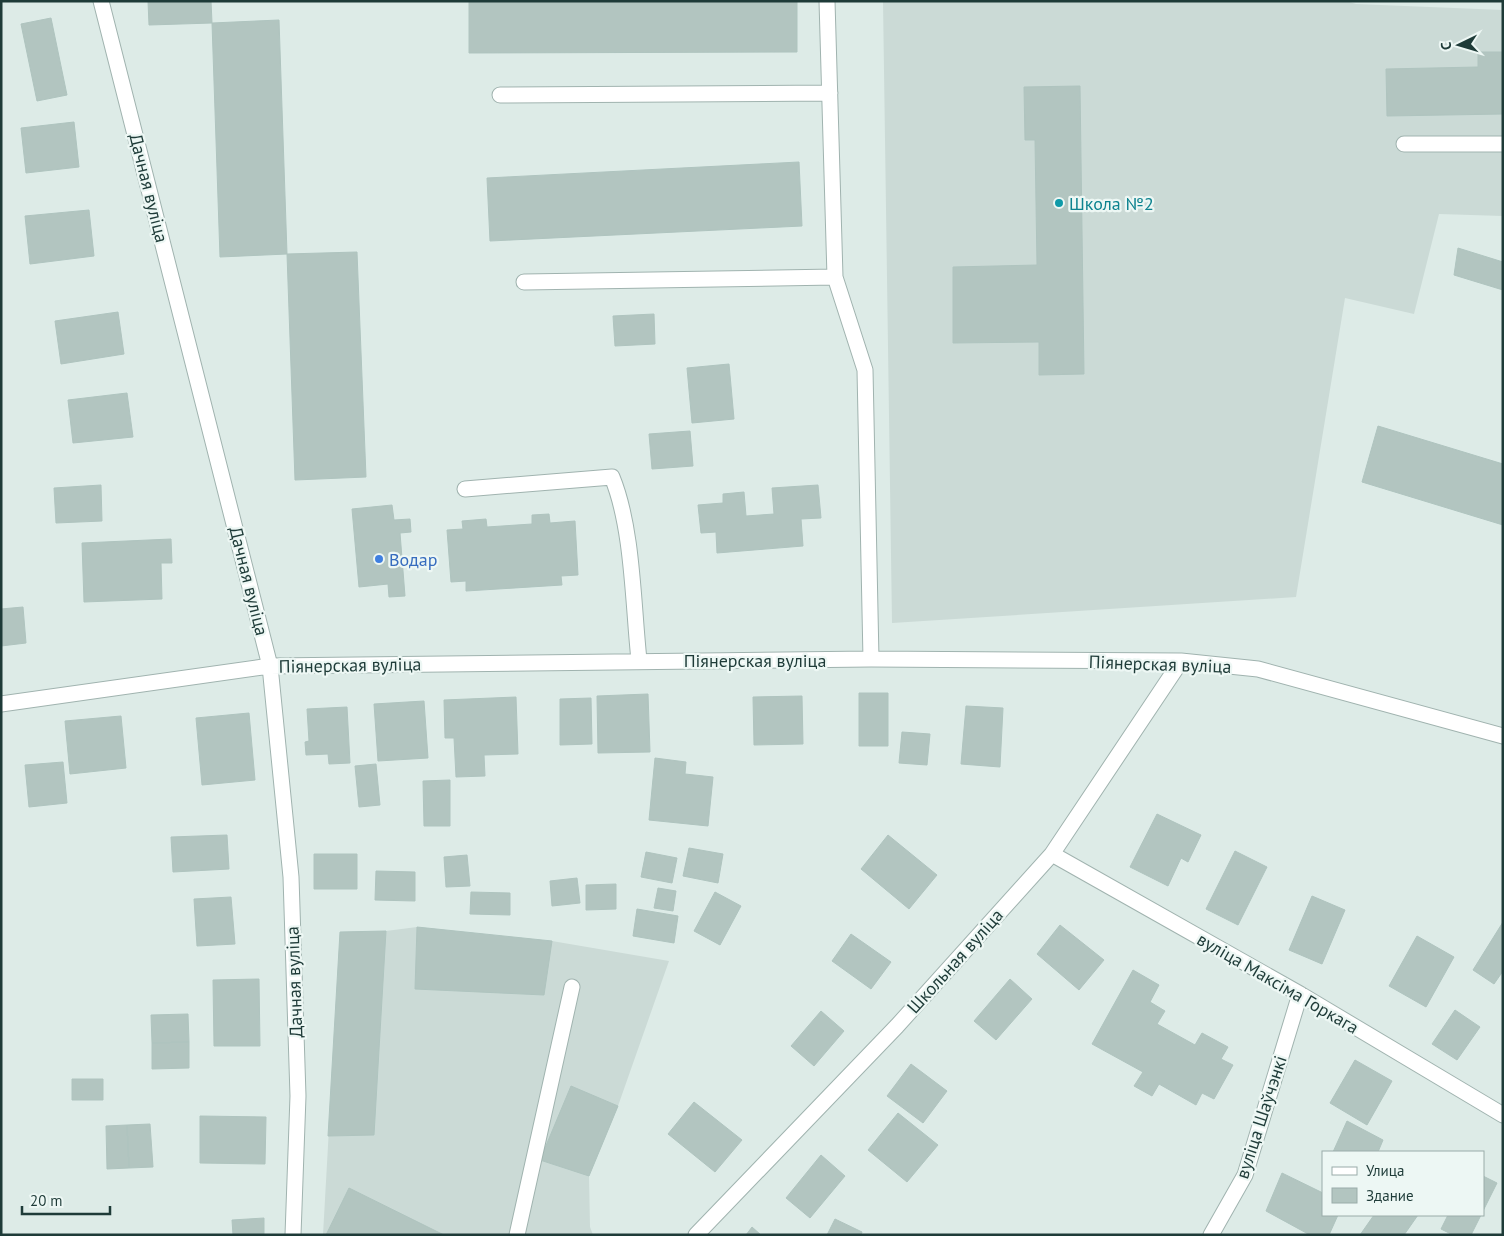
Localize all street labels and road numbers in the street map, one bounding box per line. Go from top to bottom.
street label: Дачная вуліца [124,131,174,245]
street label: Дачная вуліца [224,524,274,638]
street label: Піянерская вуліца [684,649,826,672]
street label: Піянерская вуліца [1088,650,1232,678]
street label: Піянерская вуліца [278,652,422,678]
street label: Школьная вуліца [902,904,1008,1018]
street label: Дачная вуліца [281,926,307,1038]
street label: вуліца Максіма Горкага [1193,927,1363,1039]
street label: вуліца Шаўчэнкі [1230,1053,1292,1181]

